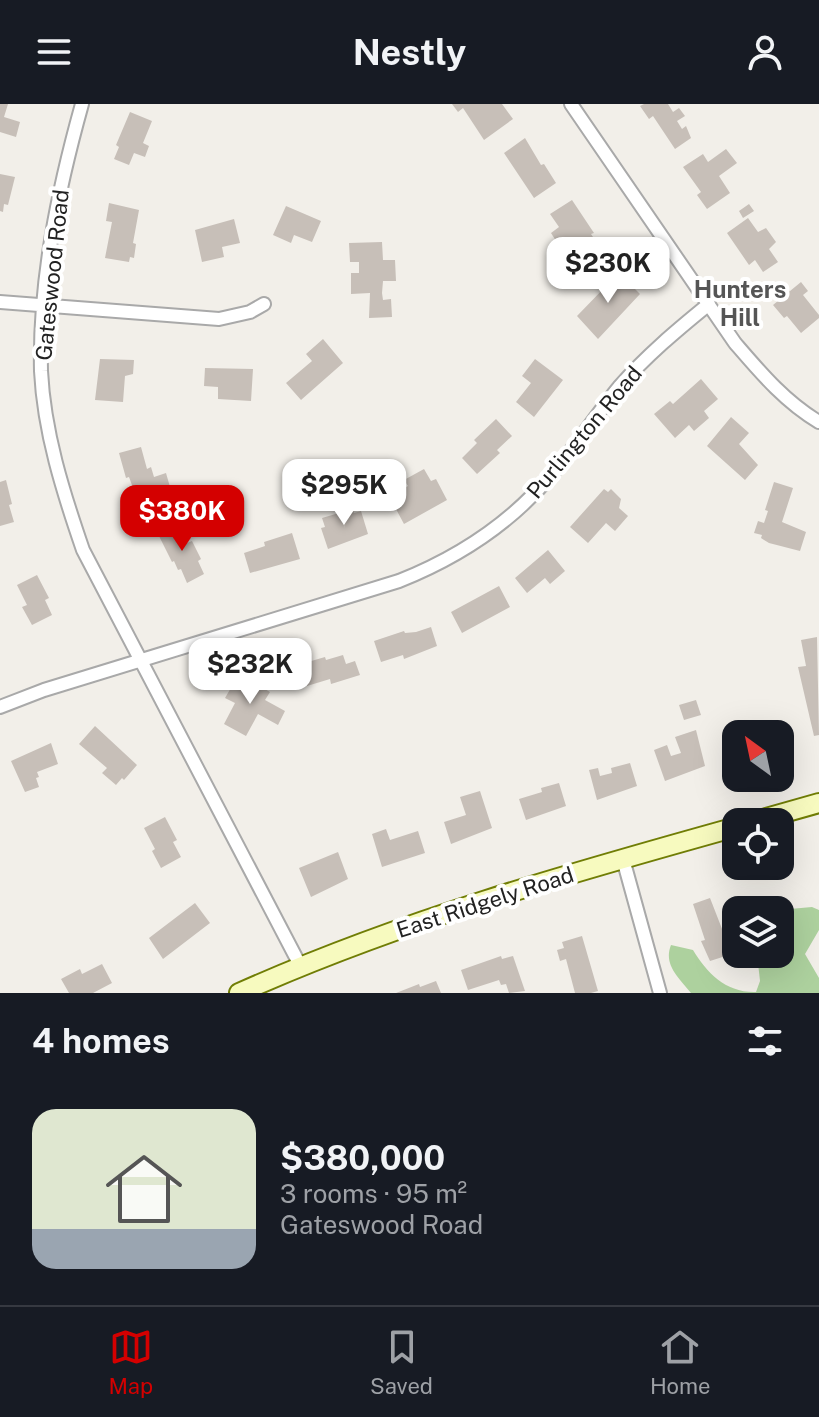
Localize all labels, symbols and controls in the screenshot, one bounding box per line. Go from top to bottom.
icon: menu [32,30,76,74]
icon: person [743,30,787,74]
text: Nestly [353,31,466,73]
street label: Gateswood Road [30,188,74,362]
pin: $230K [552,237,664,305]
text: $230K [565,247,651,278]
district label: Hunters Hill [694,275,786,331]
street label: Purlington Road [521,360,647,504]
pin: $295K [288,459,400,527]
text: $295K [300,469,388,500]
pin: $380K [126,485,238,553]
text: $380K [138,495,226,526]
pin: $232K [194,638,306,706]
text: $232K [207,648,293,679]
north arrow [722,720,794,792]
map controls [722,720,794,968]
button: locate [722,808,794,880]
street label: East Ridgely Road [393,861,577,943]
button: layers [722,896,794,968]
icon: filters [743,1019,787,1063]
text: 4 homes [32,1021,170,1061]
text: $380,000 [280,1138,445,1178]
icon: home [96,1141,192,1237]
text: 3 rooms · 95 m² [280,1178,467,1209]
text: Gateswood Road [280,1209,483,1240]
tab: Map [108,1325,153,1399]
tab: Saved [370,1325,433,1399]
tab: Home [650,1325,711,1399]

